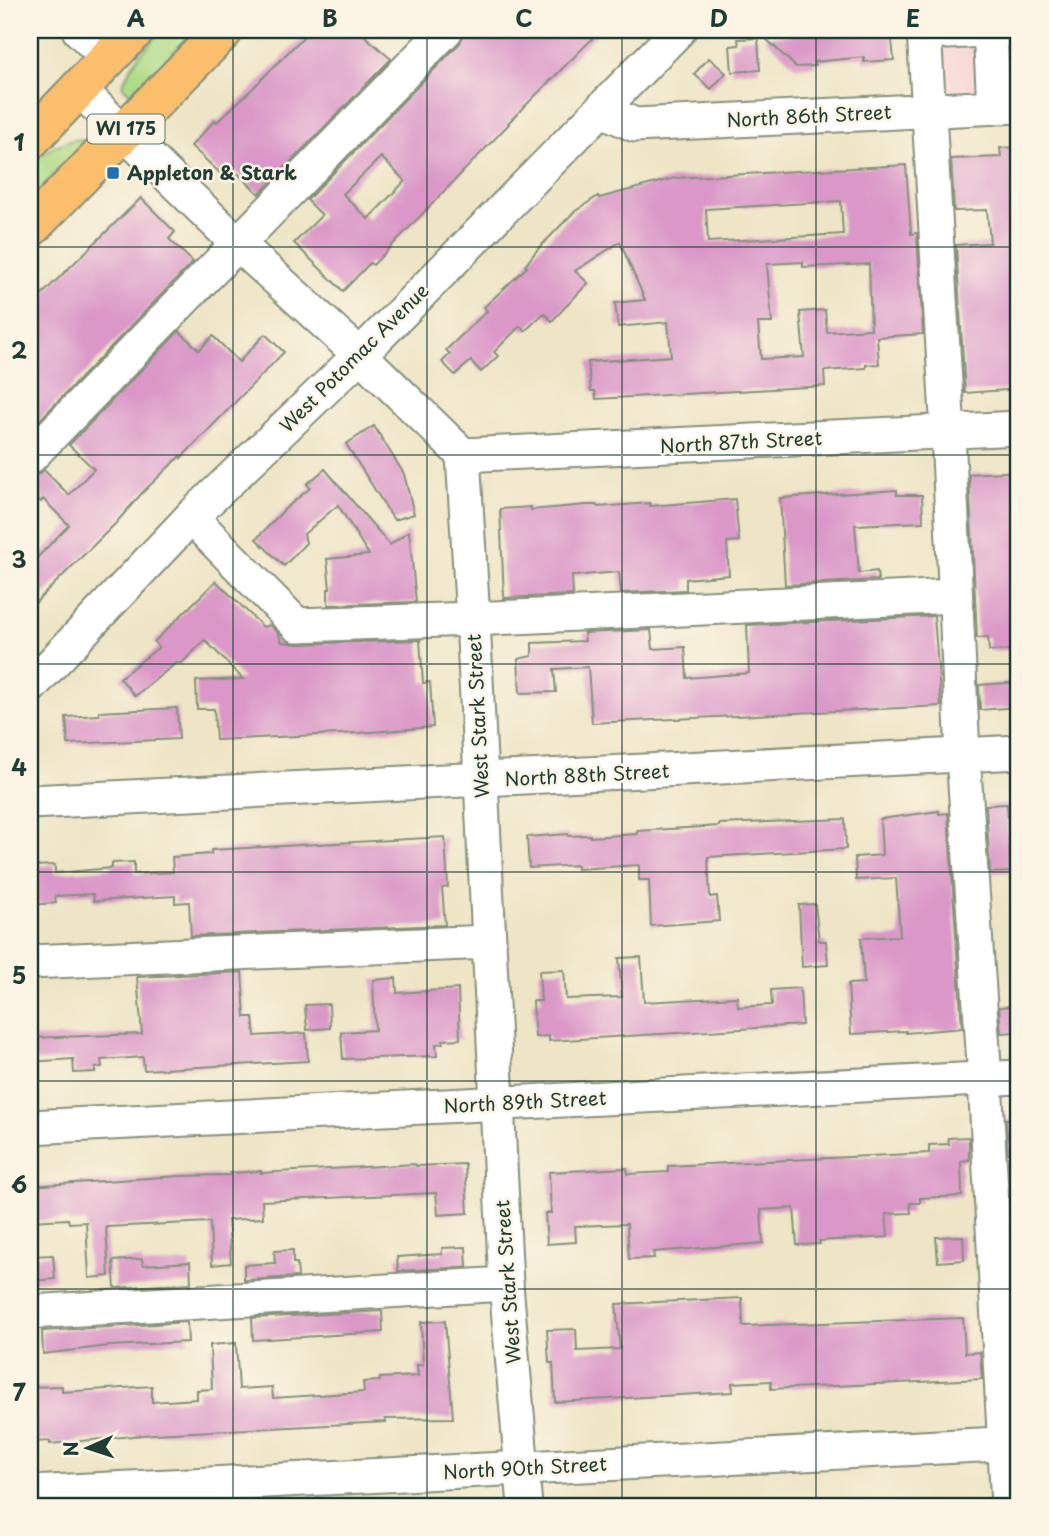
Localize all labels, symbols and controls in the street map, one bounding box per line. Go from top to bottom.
text: A [127,0,145,35]
text: B [322,0,338,35]
text: C [515,0,533,35]
text: D [710,0,728,35]
text: E [906,0,920,35]
street label: North 86th Street [726,97,892,133]
road number: WI 175 [88,114,164,144]
text: 1 [14,124,25,159]
place label: Appleton & Stark [127,158,297,186]
marker: Appleton & Stark [105,165,121,181]
street label: West Potomac Avenue [272,276,434,438]
text: 2 [11,332,27,367]
street label: North 87th Street [659,423,823,459]
text: 3 [11,541,27,576]
street label: West Stark Street [459,633,495,799]
text: 4 [11,749,27,784]
street label: North 88th Street [504,756,670,792]
text: 5 [12,957,26,992]
street label: North 89th Street [443,1083,607,1119]
text: 6 [11,1166,27,1201]
street label: West Stark Street [487,1199,527,1365]
text: 7 [12,1374,26,1409]
north arrow [52,1414,122,1484]
text: N [56,1441,84,1457]
street label: North 90th Street [442,1449,608,1485]

